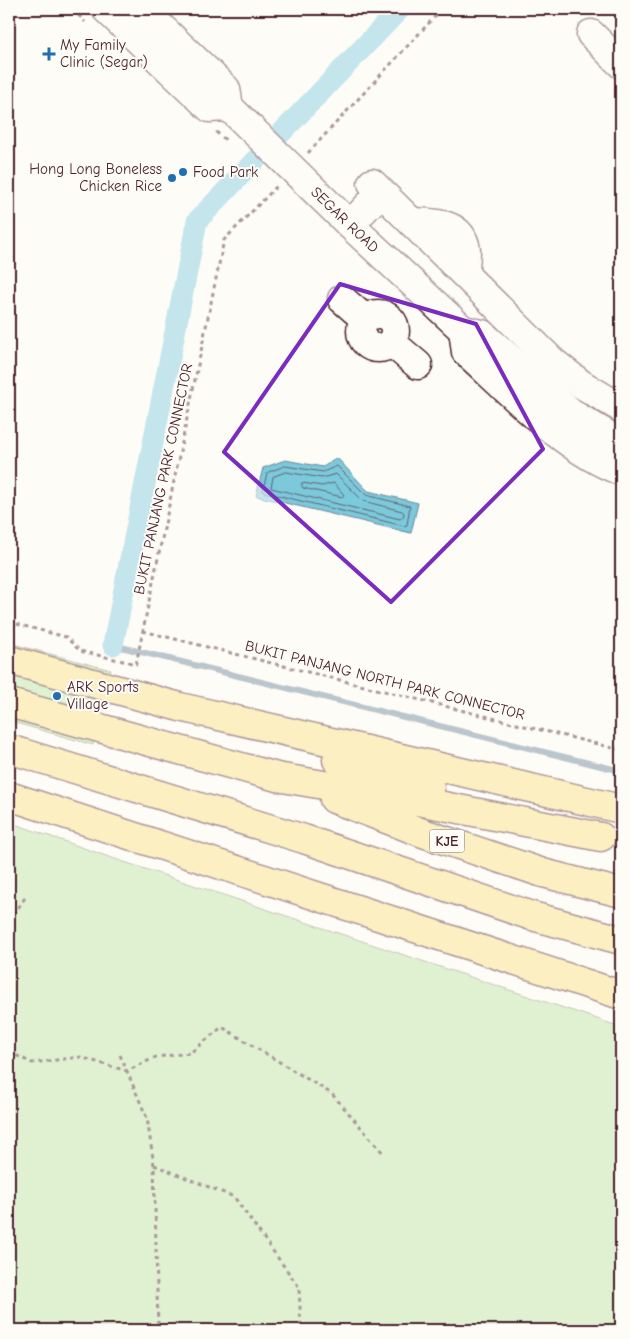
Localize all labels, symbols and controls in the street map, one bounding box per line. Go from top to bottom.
place label: My Family Clinic (Segar) [60,36,148,71]
marker: My Family Clinic (Segar) [42,47,56,61]
place label: Hong Long Boneless Chicken Rice [29,160,162,195]
place label: Food Park [193,163,259,181]
marker: Food Park [177,166,189,178]
marker: Hong Long Boneless Chicken Rice [166,172,178,184]
street label: SEGAR ROAD [307,183,383,256]
street label: BUKIT PANJANG PARK CONNECTOR [130,362,196,596]
street label: BUKIT PANJANG NORTH PARK CONNECTOR [243,636,527,724]
place label: ARK Sports Village [67,678,139,713]
marker: ARK Sports Village [51,690,63,702]
road number: KJE [430,829,464,852]

